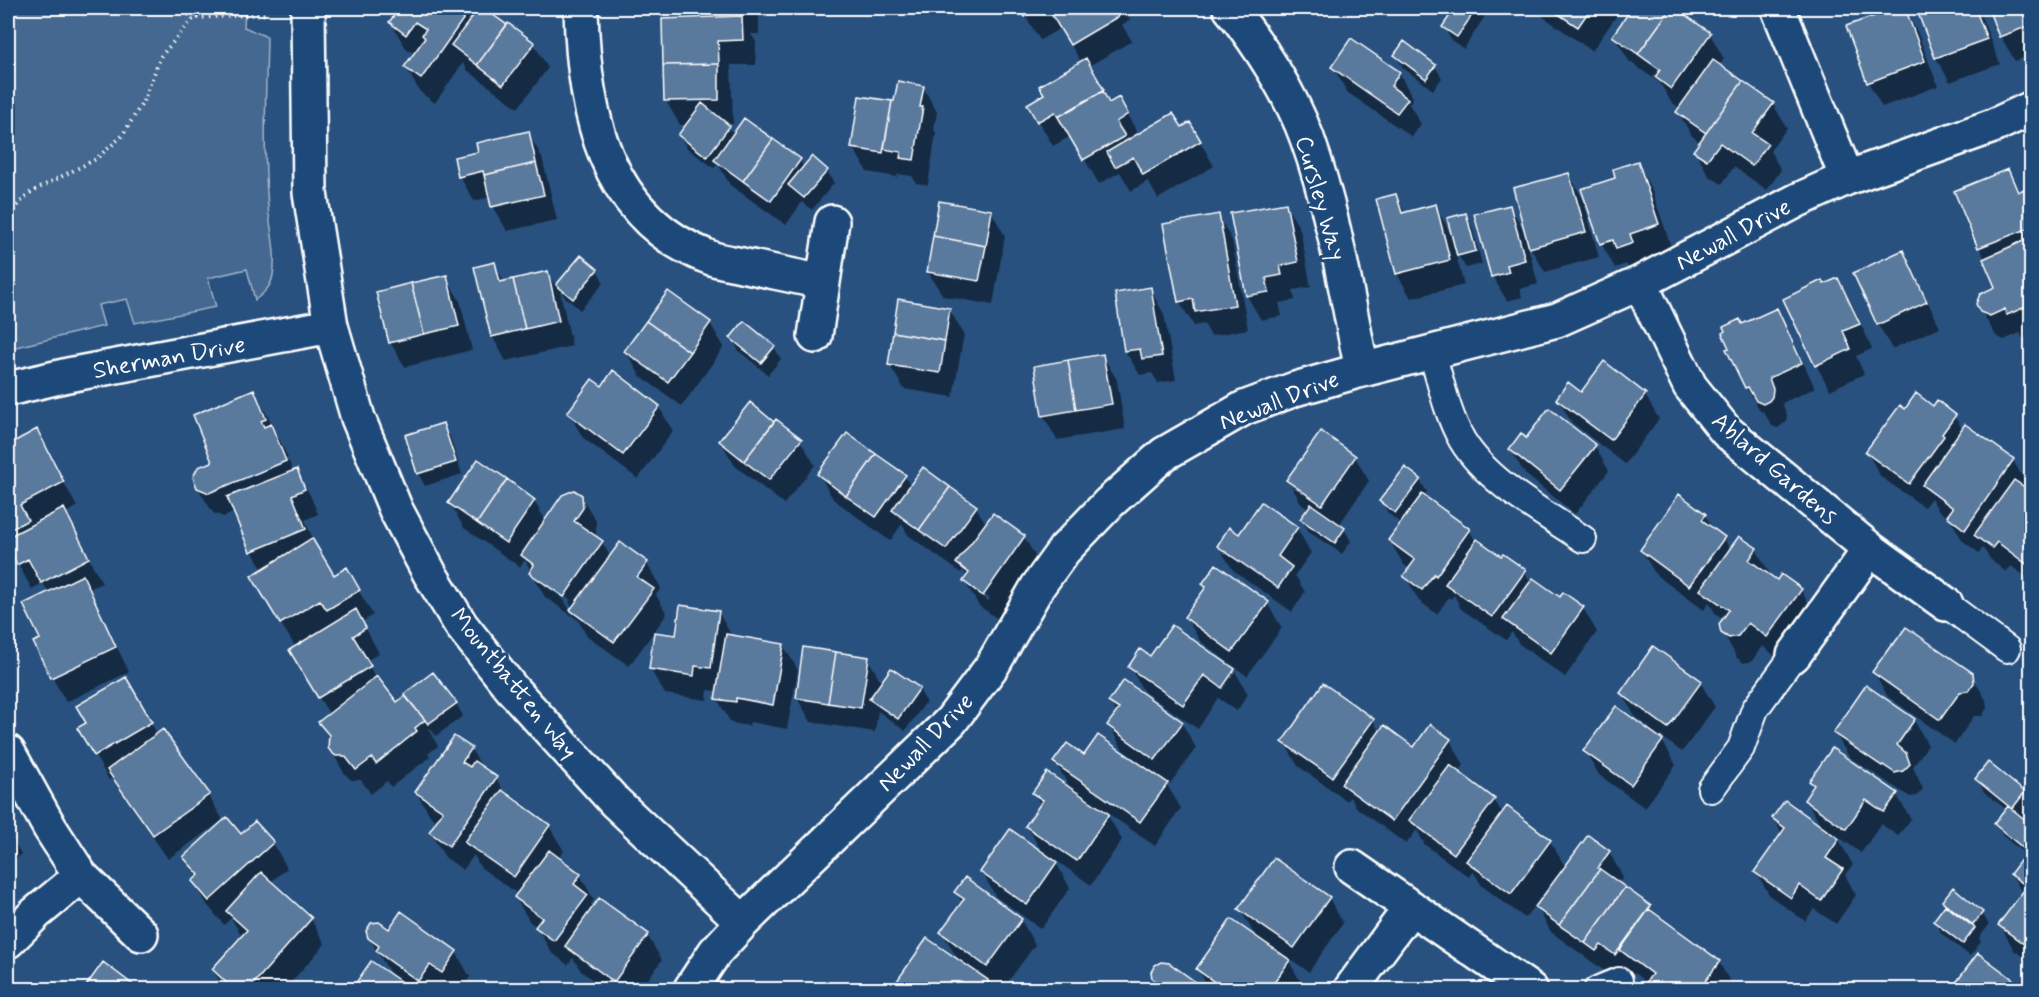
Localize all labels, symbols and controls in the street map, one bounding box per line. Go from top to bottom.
street label: Cursley Way [1287,133,1352,264]
street label: Newall Drive [1671,192,1797,279]
street label: Sherman Drive [91,330,248,387]
street label: Newall Drive [1215,364,1344,438]
street label: Ablard Gardens [1705,406,1843,532]
street label: Mountbatten Way [442,602,584,766]
street label: Newall Drive [871,687,981,799]

